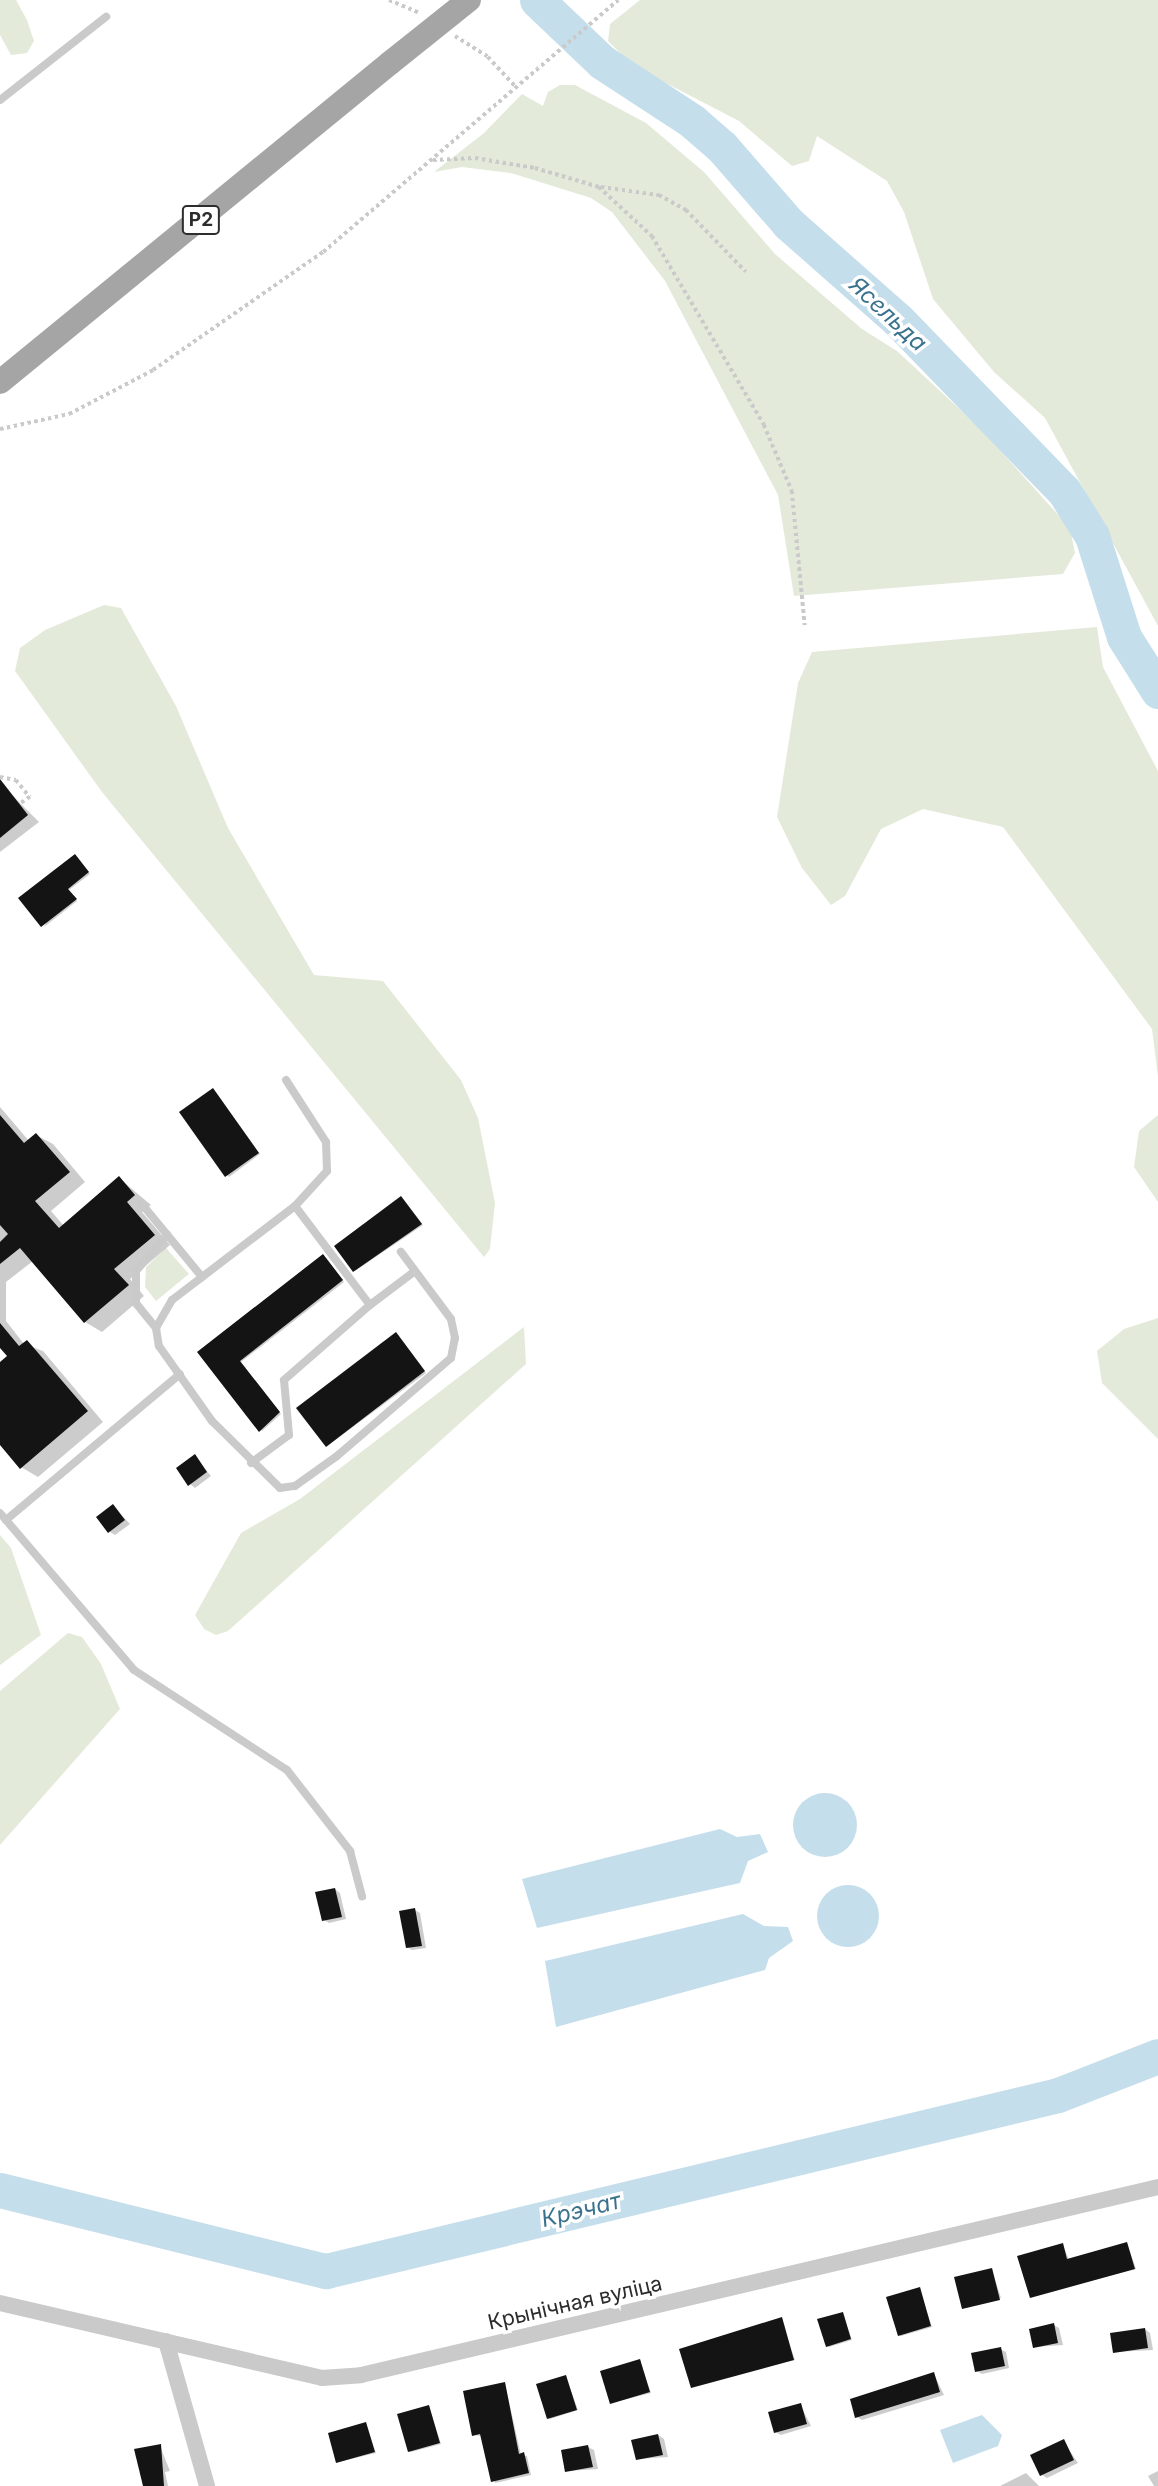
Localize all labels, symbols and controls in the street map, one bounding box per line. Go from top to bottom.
road number: Р2 [182,204,220,235]
water label: Ясельда [844,271,932,357]
water label: Крэчат [538,2187,624,2233]
street label: Крынічная вуліца [485,2271,665,2335]

